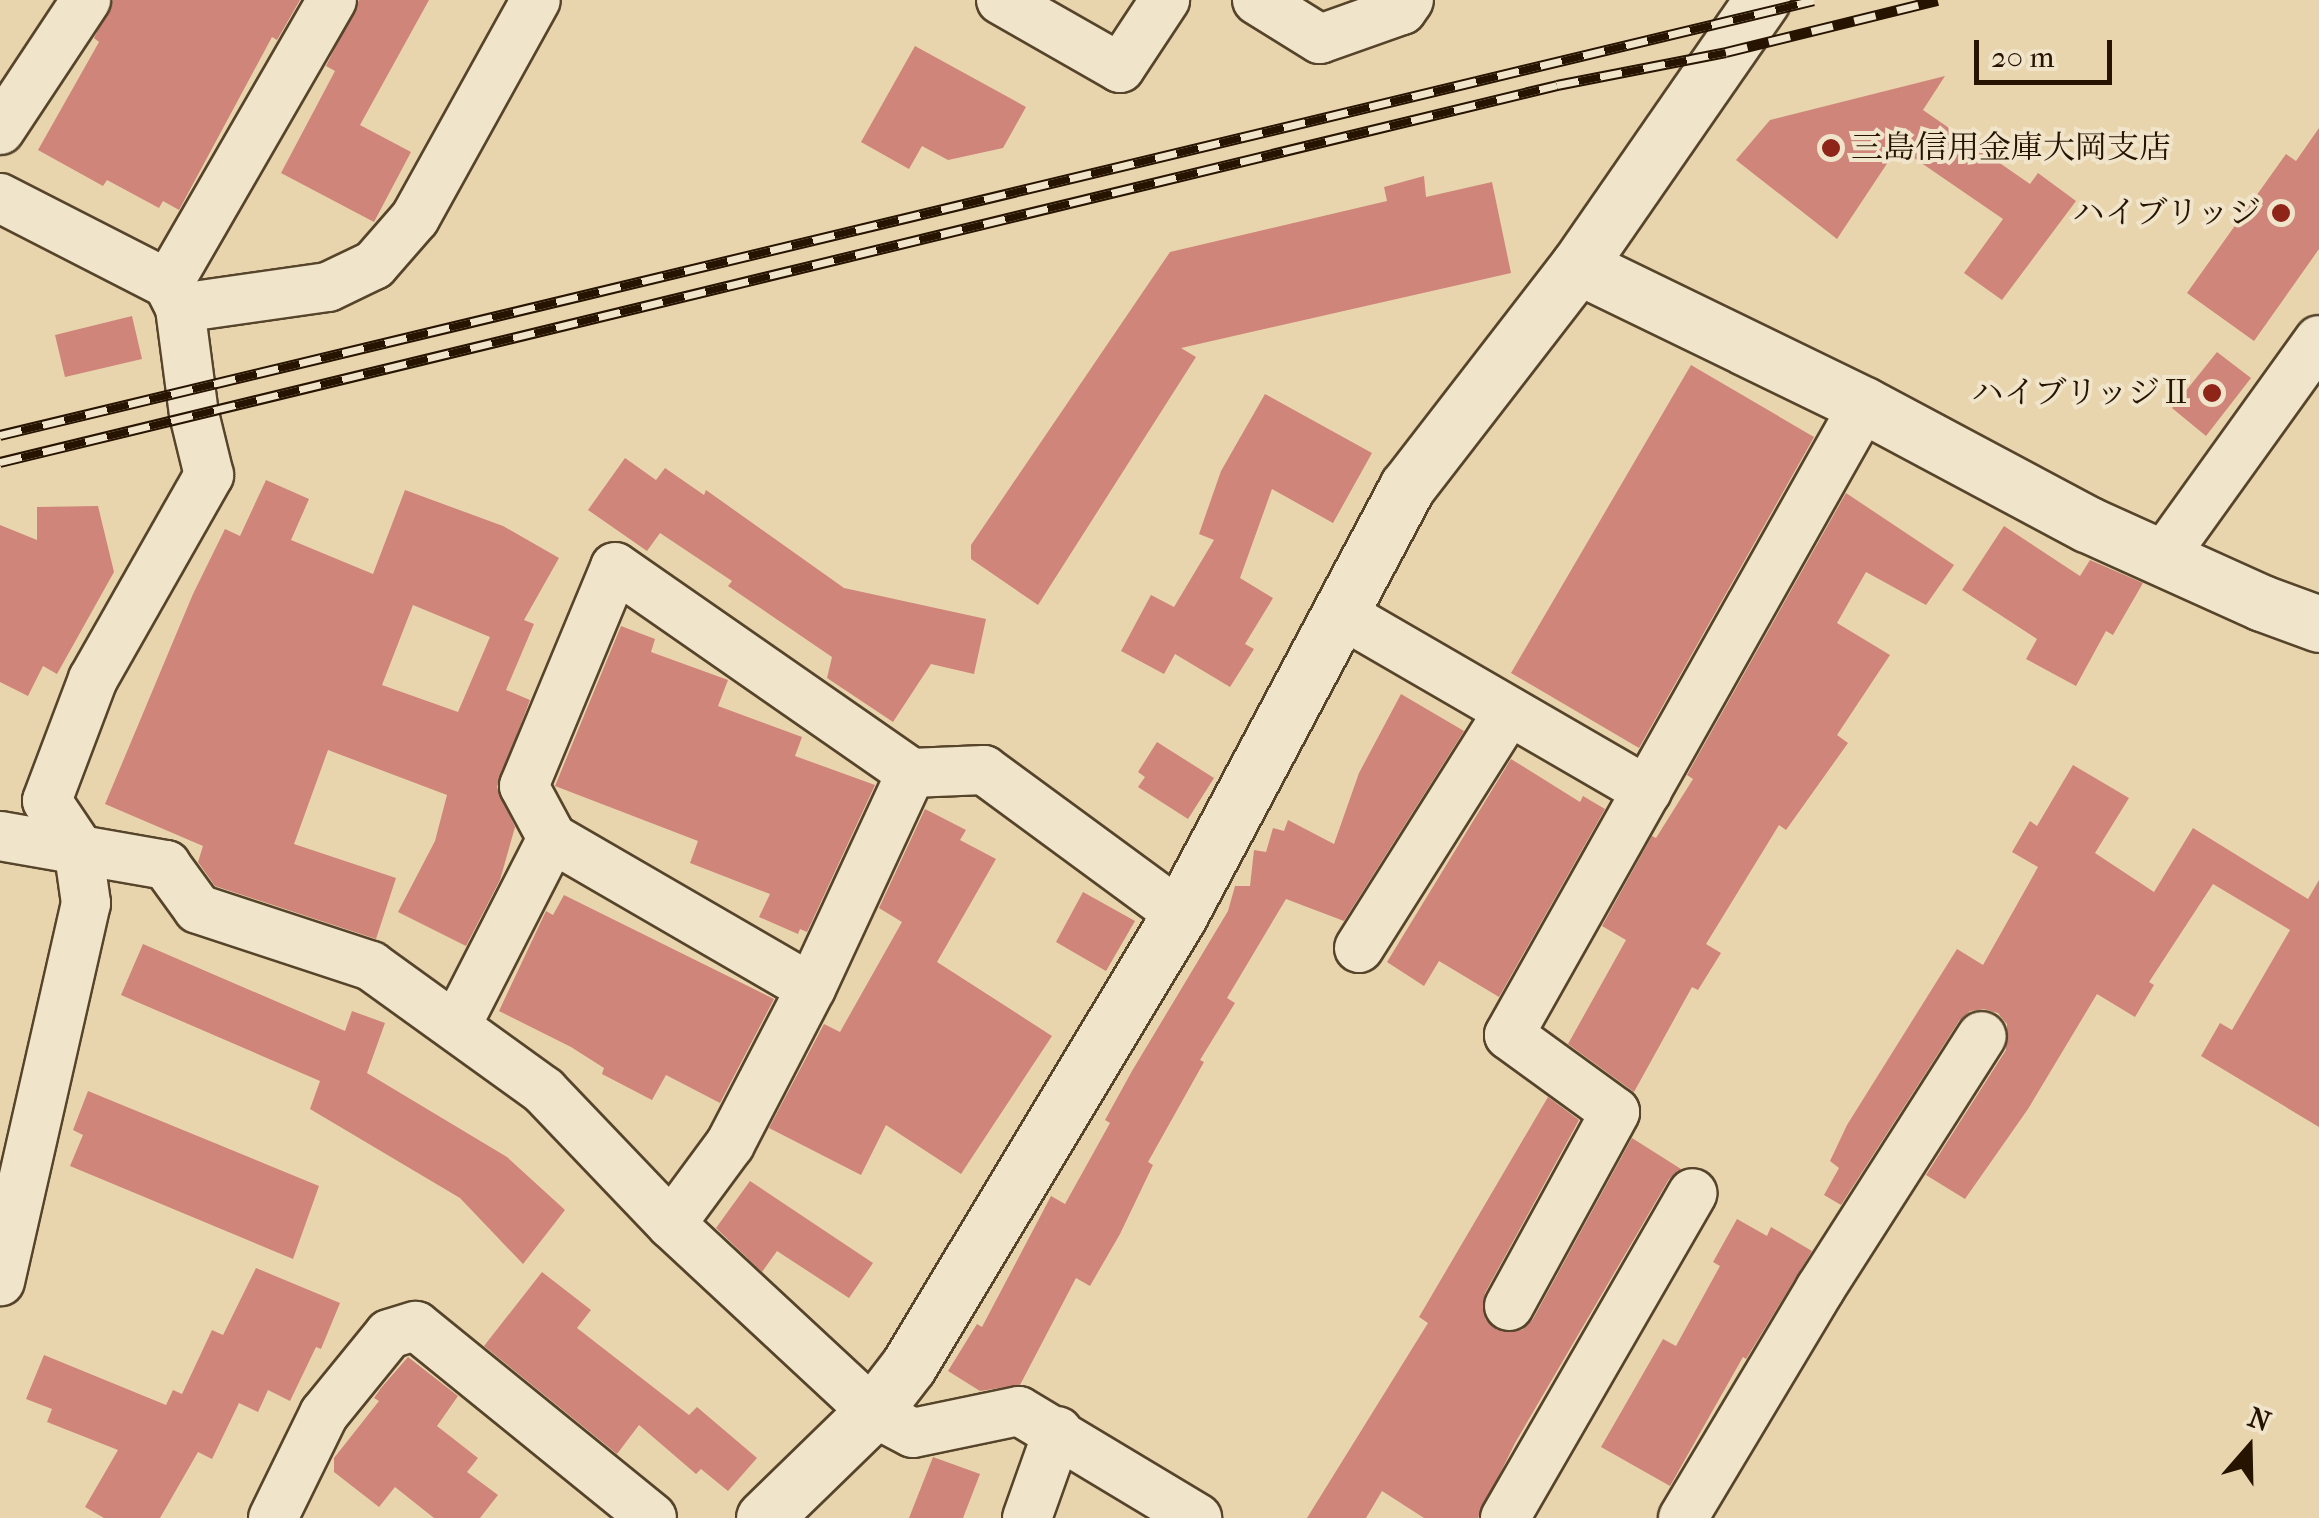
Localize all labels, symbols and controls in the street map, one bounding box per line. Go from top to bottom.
scale bar [1979,20,2116,82]
text: 20 m [1991,40,2054,75]
place label: 三島信用金庫大岡支店 [1851,129,2171,167]
marker: 三島信用金庫大岡支店 [1820,137,1842,159]
place label: ハイブリッジ [2069,194,2261,232]
marker: ハイブリッジ [2270,202,2292,224]
place label: ハイブリッジⅡ [1968,374,2192,412]
marker: ハイブリッジⅡ [2201,382,2223,404]
north arrow [2199,1398,2299,1498]
text: N [2244,1400,2275,1438]

